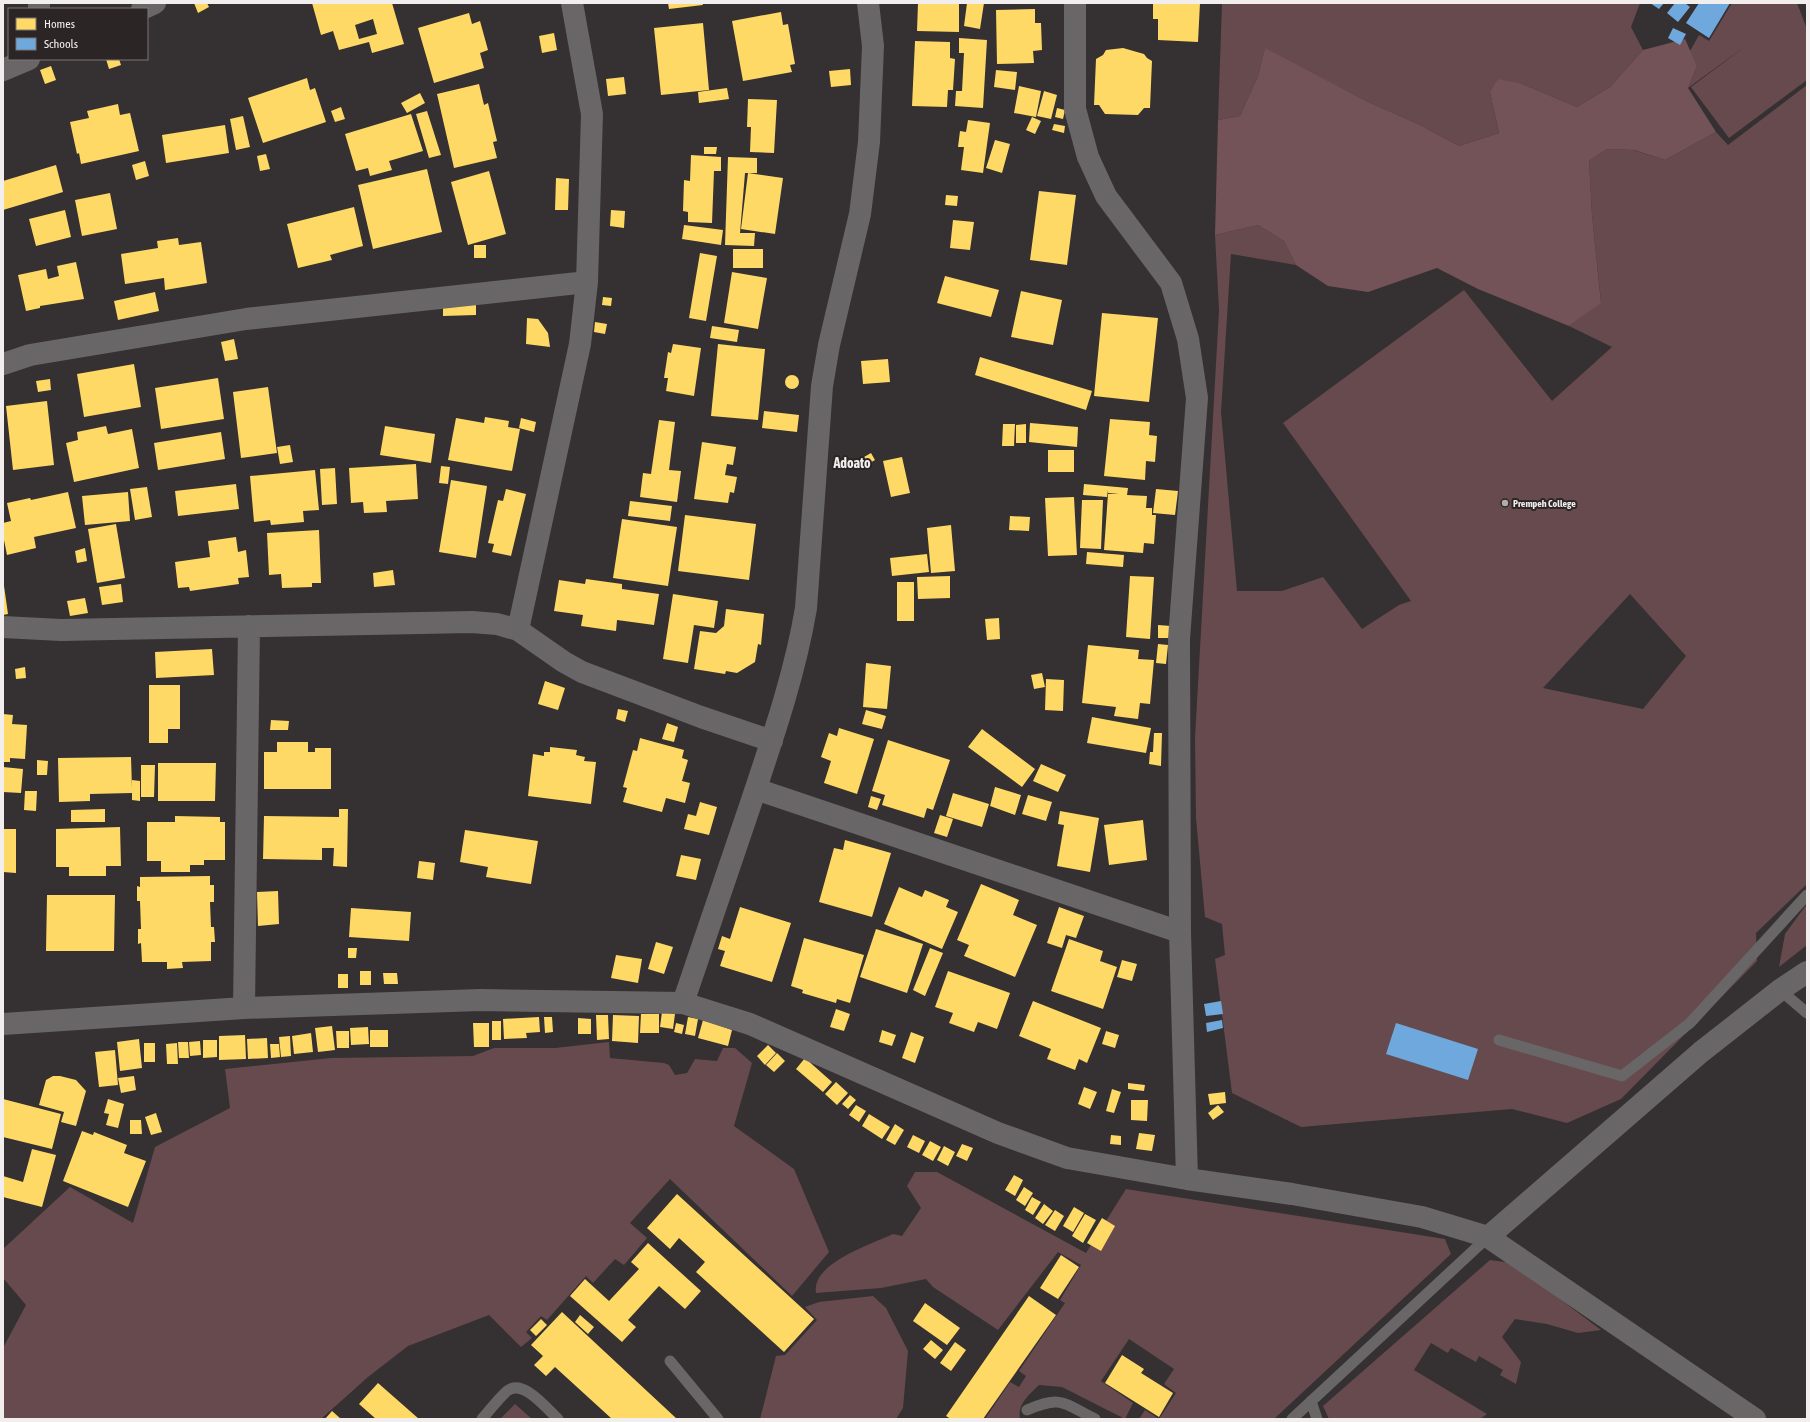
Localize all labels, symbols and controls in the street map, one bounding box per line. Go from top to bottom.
legend [8,8,148,60]
text: Homes [44,17,75,31]
text: Schools [44,37,78,51]
district label: Adoato [832,455,871,471]
marker: Prempeh College [1500,498,1510,508]
place label: Prempeh College [1513,498,1576,509]

